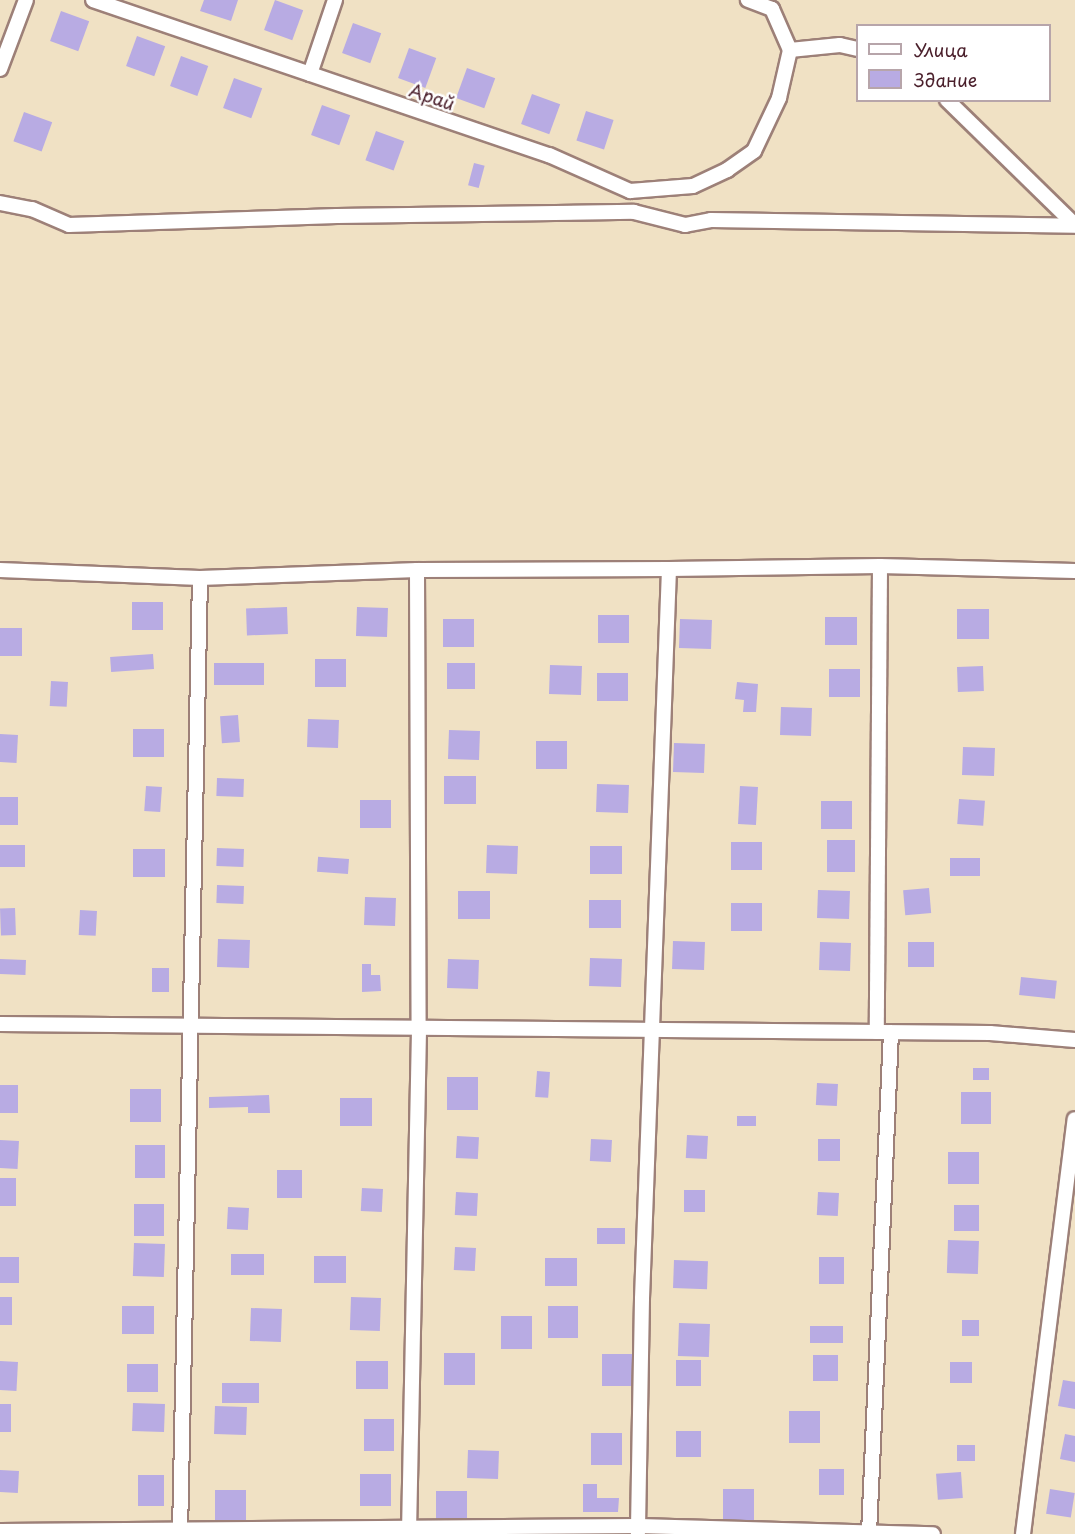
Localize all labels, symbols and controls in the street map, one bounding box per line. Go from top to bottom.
legend [856,24,1051,102]
text: Улица [914,36,968,63]
text: Здание [914,66,977,93]
street label: Арай [406,79,458,115]

